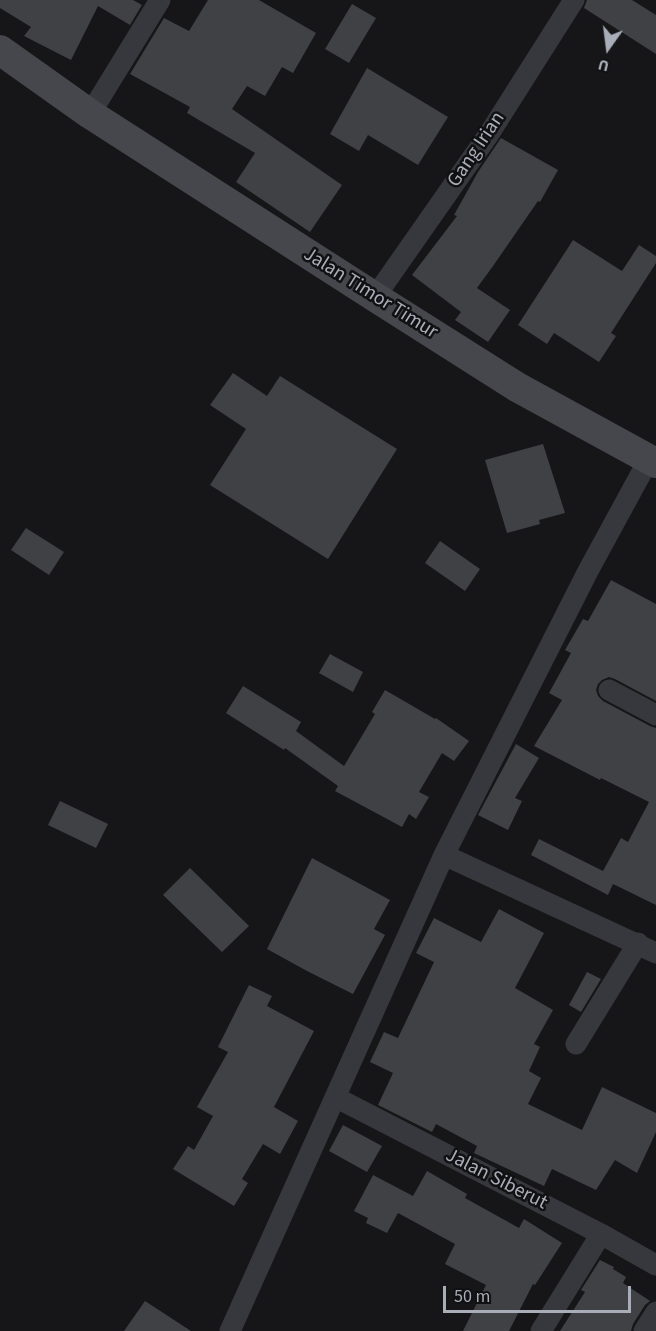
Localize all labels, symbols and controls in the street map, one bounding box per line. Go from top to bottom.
north arrow [578,18,638,78]
text: U [596,54,611,77]
street label: Gang Irian [443,108,511,192]
street label: Jalan Timor Timur [298,243,442,345]
street label: Jalan Siberut [441,1144,551,1216]
scale bar [446,1274,634,1312]
text: 50 m [454,1284,490,1309]

